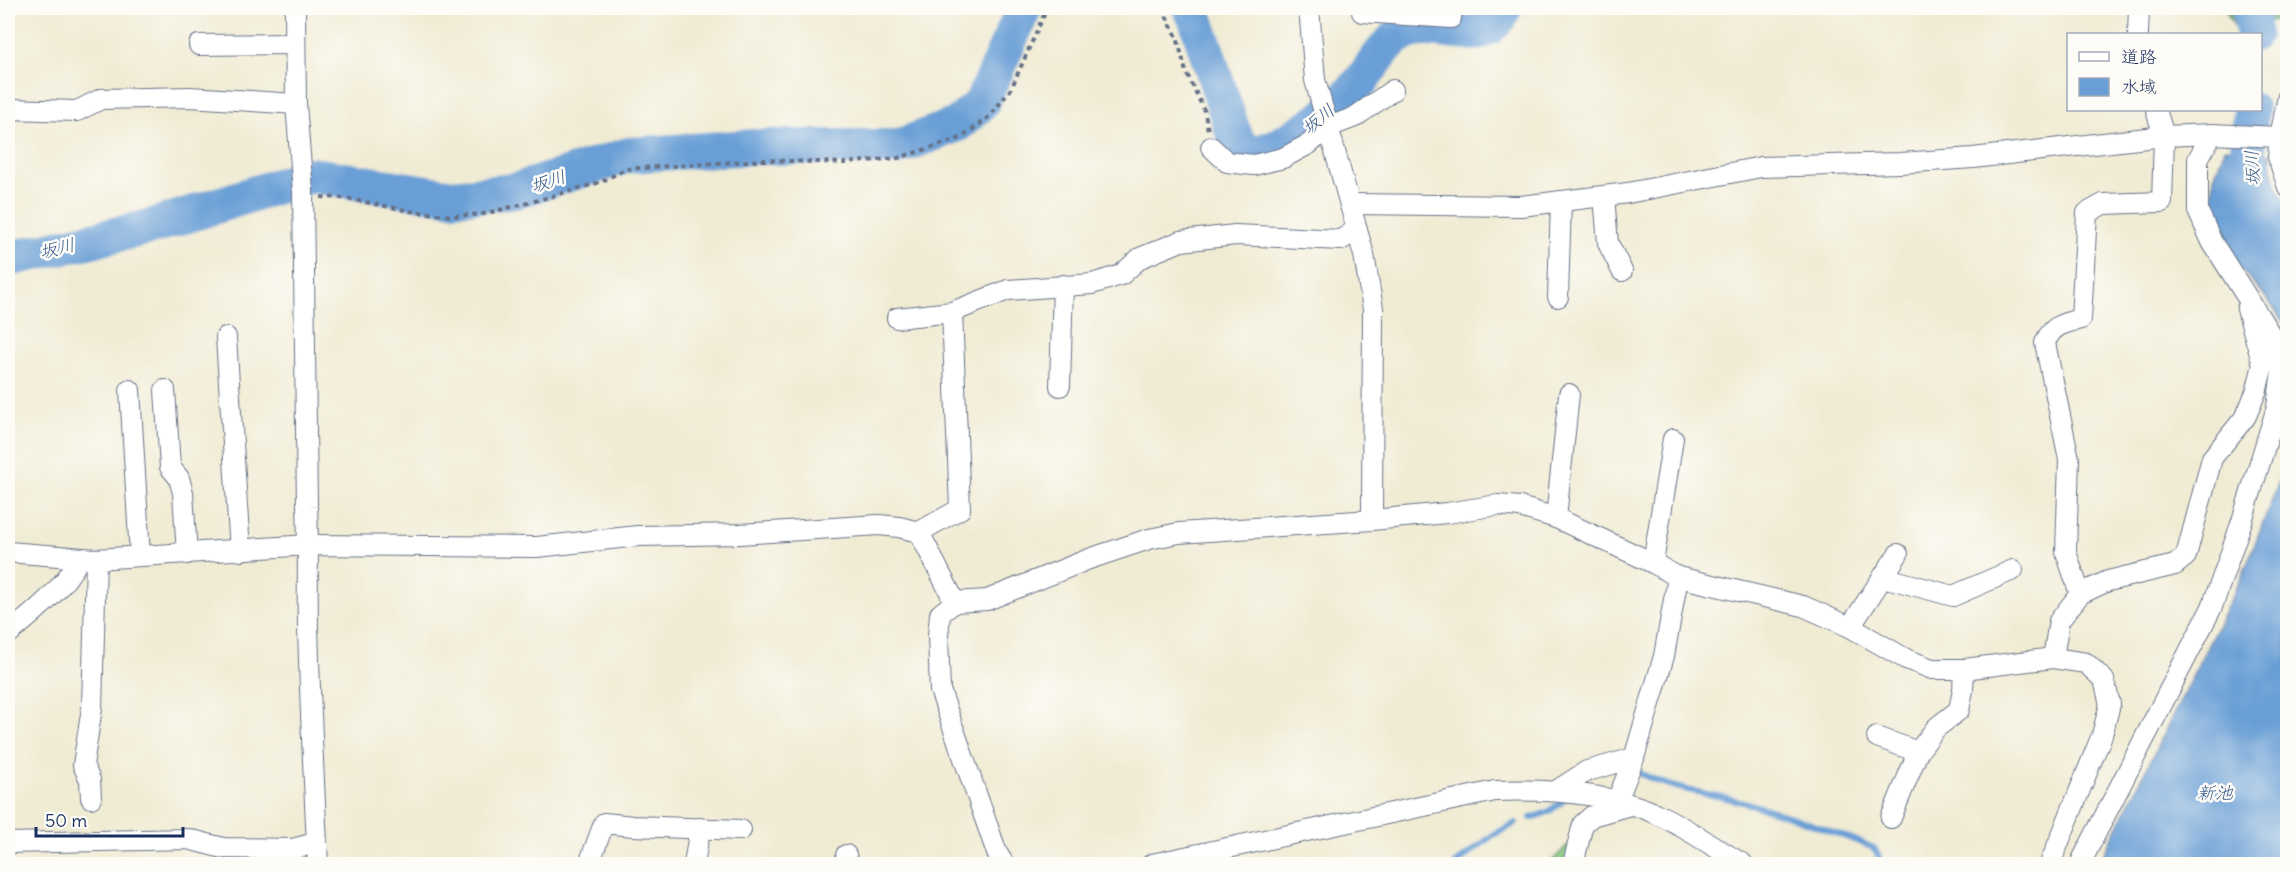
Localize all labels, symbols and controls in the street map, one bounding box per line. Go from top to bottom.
legend [2067,33,2262,111]
text: 道路 [2121,45,2157,68]
text: 水域 [2121,75,2157,98]
water label: 坂川 [1297,99,1339,139]
water label: 坂川 [2240,149,2264,187]
water label: 坂川 [527,165,569,197]
water label: 坂川 [37,233,77,263]
water label: 新池 [2197,781,2234,804]
scale bar [36,800,183,838]
text: 50 m [45,809,87,832]

